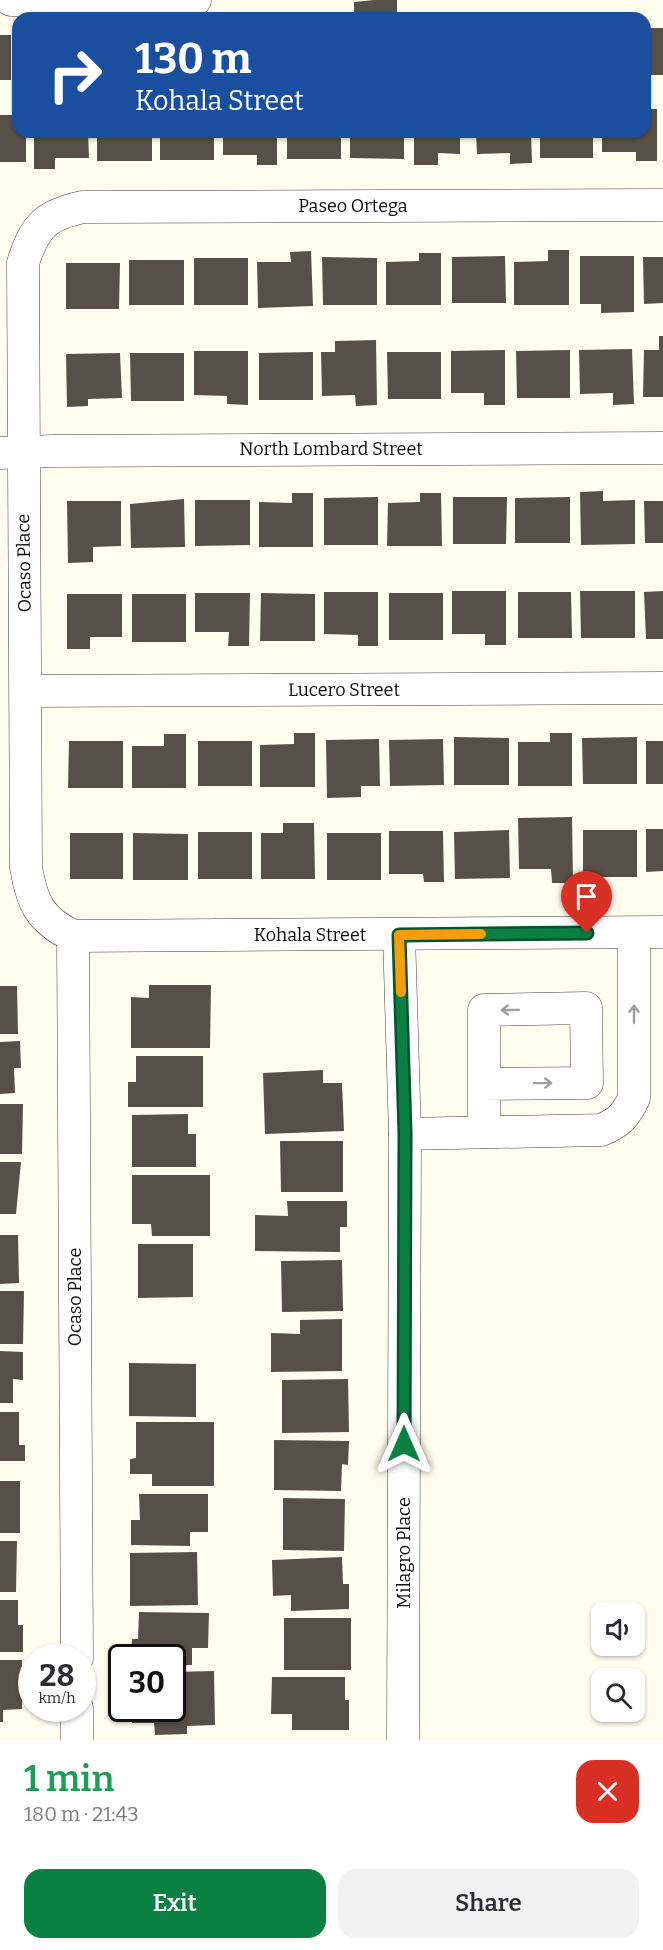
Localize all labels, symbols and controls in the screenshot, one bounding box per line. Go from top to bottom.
text: 130 m [135,34,252,84]
icon: right [36,36,114,114]
text: Kohala Street [135,85,304,117]
street label: Paseo Ortega [298,195,408,217]
street label: North Lombard Street [239,438,423,460]
street label: Ocaso Place [12,514,36,612]
street label: Lucero Street [288,679,400,701]
pin [561,871,612,933]
icon: arrive [570,880,603,913]
street label: Kohala Street [254,924,367,946]
one-way arrow [501,1004,521,1016]
one-way arrow [628,1004,640,1024]
one-way arrow [532,1077,552,1089]
street label: Ocaso Place [64,1248,86,1346]
position arrow [372,1412,436,1476]
street label: Milagro Place [393,1497,415,1609]
map controls [591,1602,645,1722]
button: sound [591,1602,645,1656]
speed limit sign: 30 [108,1644,186,1722]
text: 28 [40,1658,74,1694]
button: search [591,1668,645,1722]
text: km/h [38,1689,76,1707]
text: 1 min [24,1757,115,1801]
button: close [576,1760,639,1823]
text: 180 m · 21:43 [24,1802,139,1826]
button: Exit [24,1869,326,1938]
button: Share [338,1869,639,1938]

